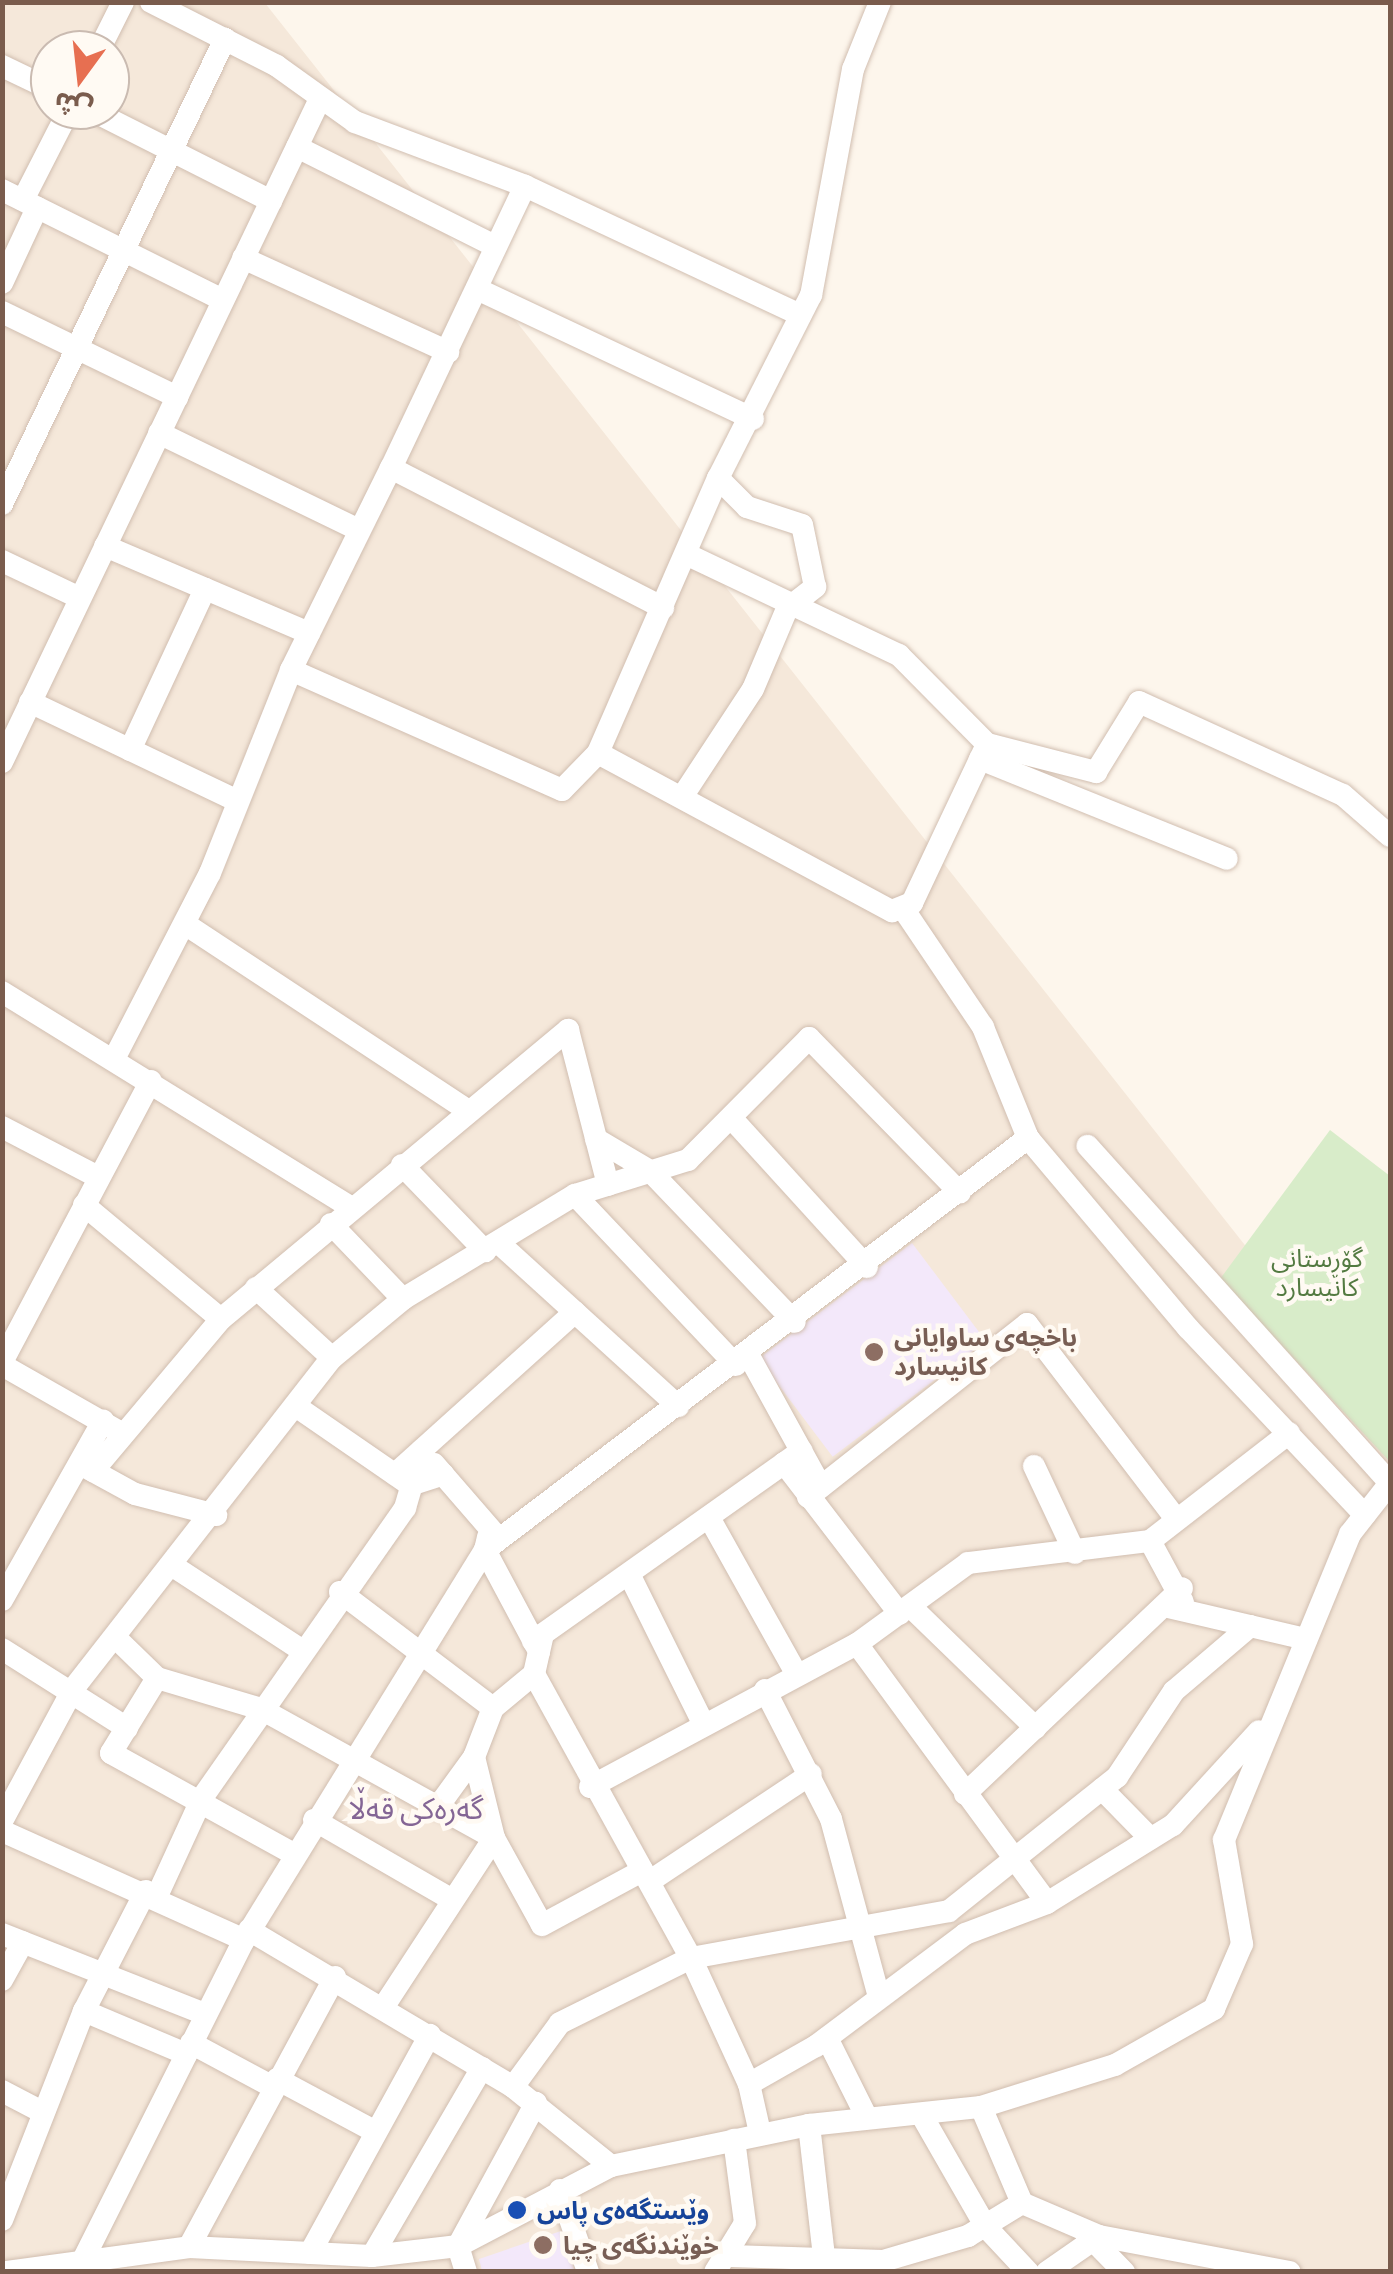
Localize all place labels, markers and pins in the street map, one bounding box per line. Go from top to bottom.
place label: باخچەی ساوایانی کانیسارد [894,1323,1077,1382]
marker: باخچەی ساوایانی کانیسارد [863,1341,885,1363]
place label: وێستگەەی پاس [537,2195,709,2225]
marker: وێستگەەی پاس [506,2199,528,2221]
place label: خوێندنگەی چیا [563,2230,719,2260]
marker: خوێندنگەی چیا [532,2234,554,2256]

